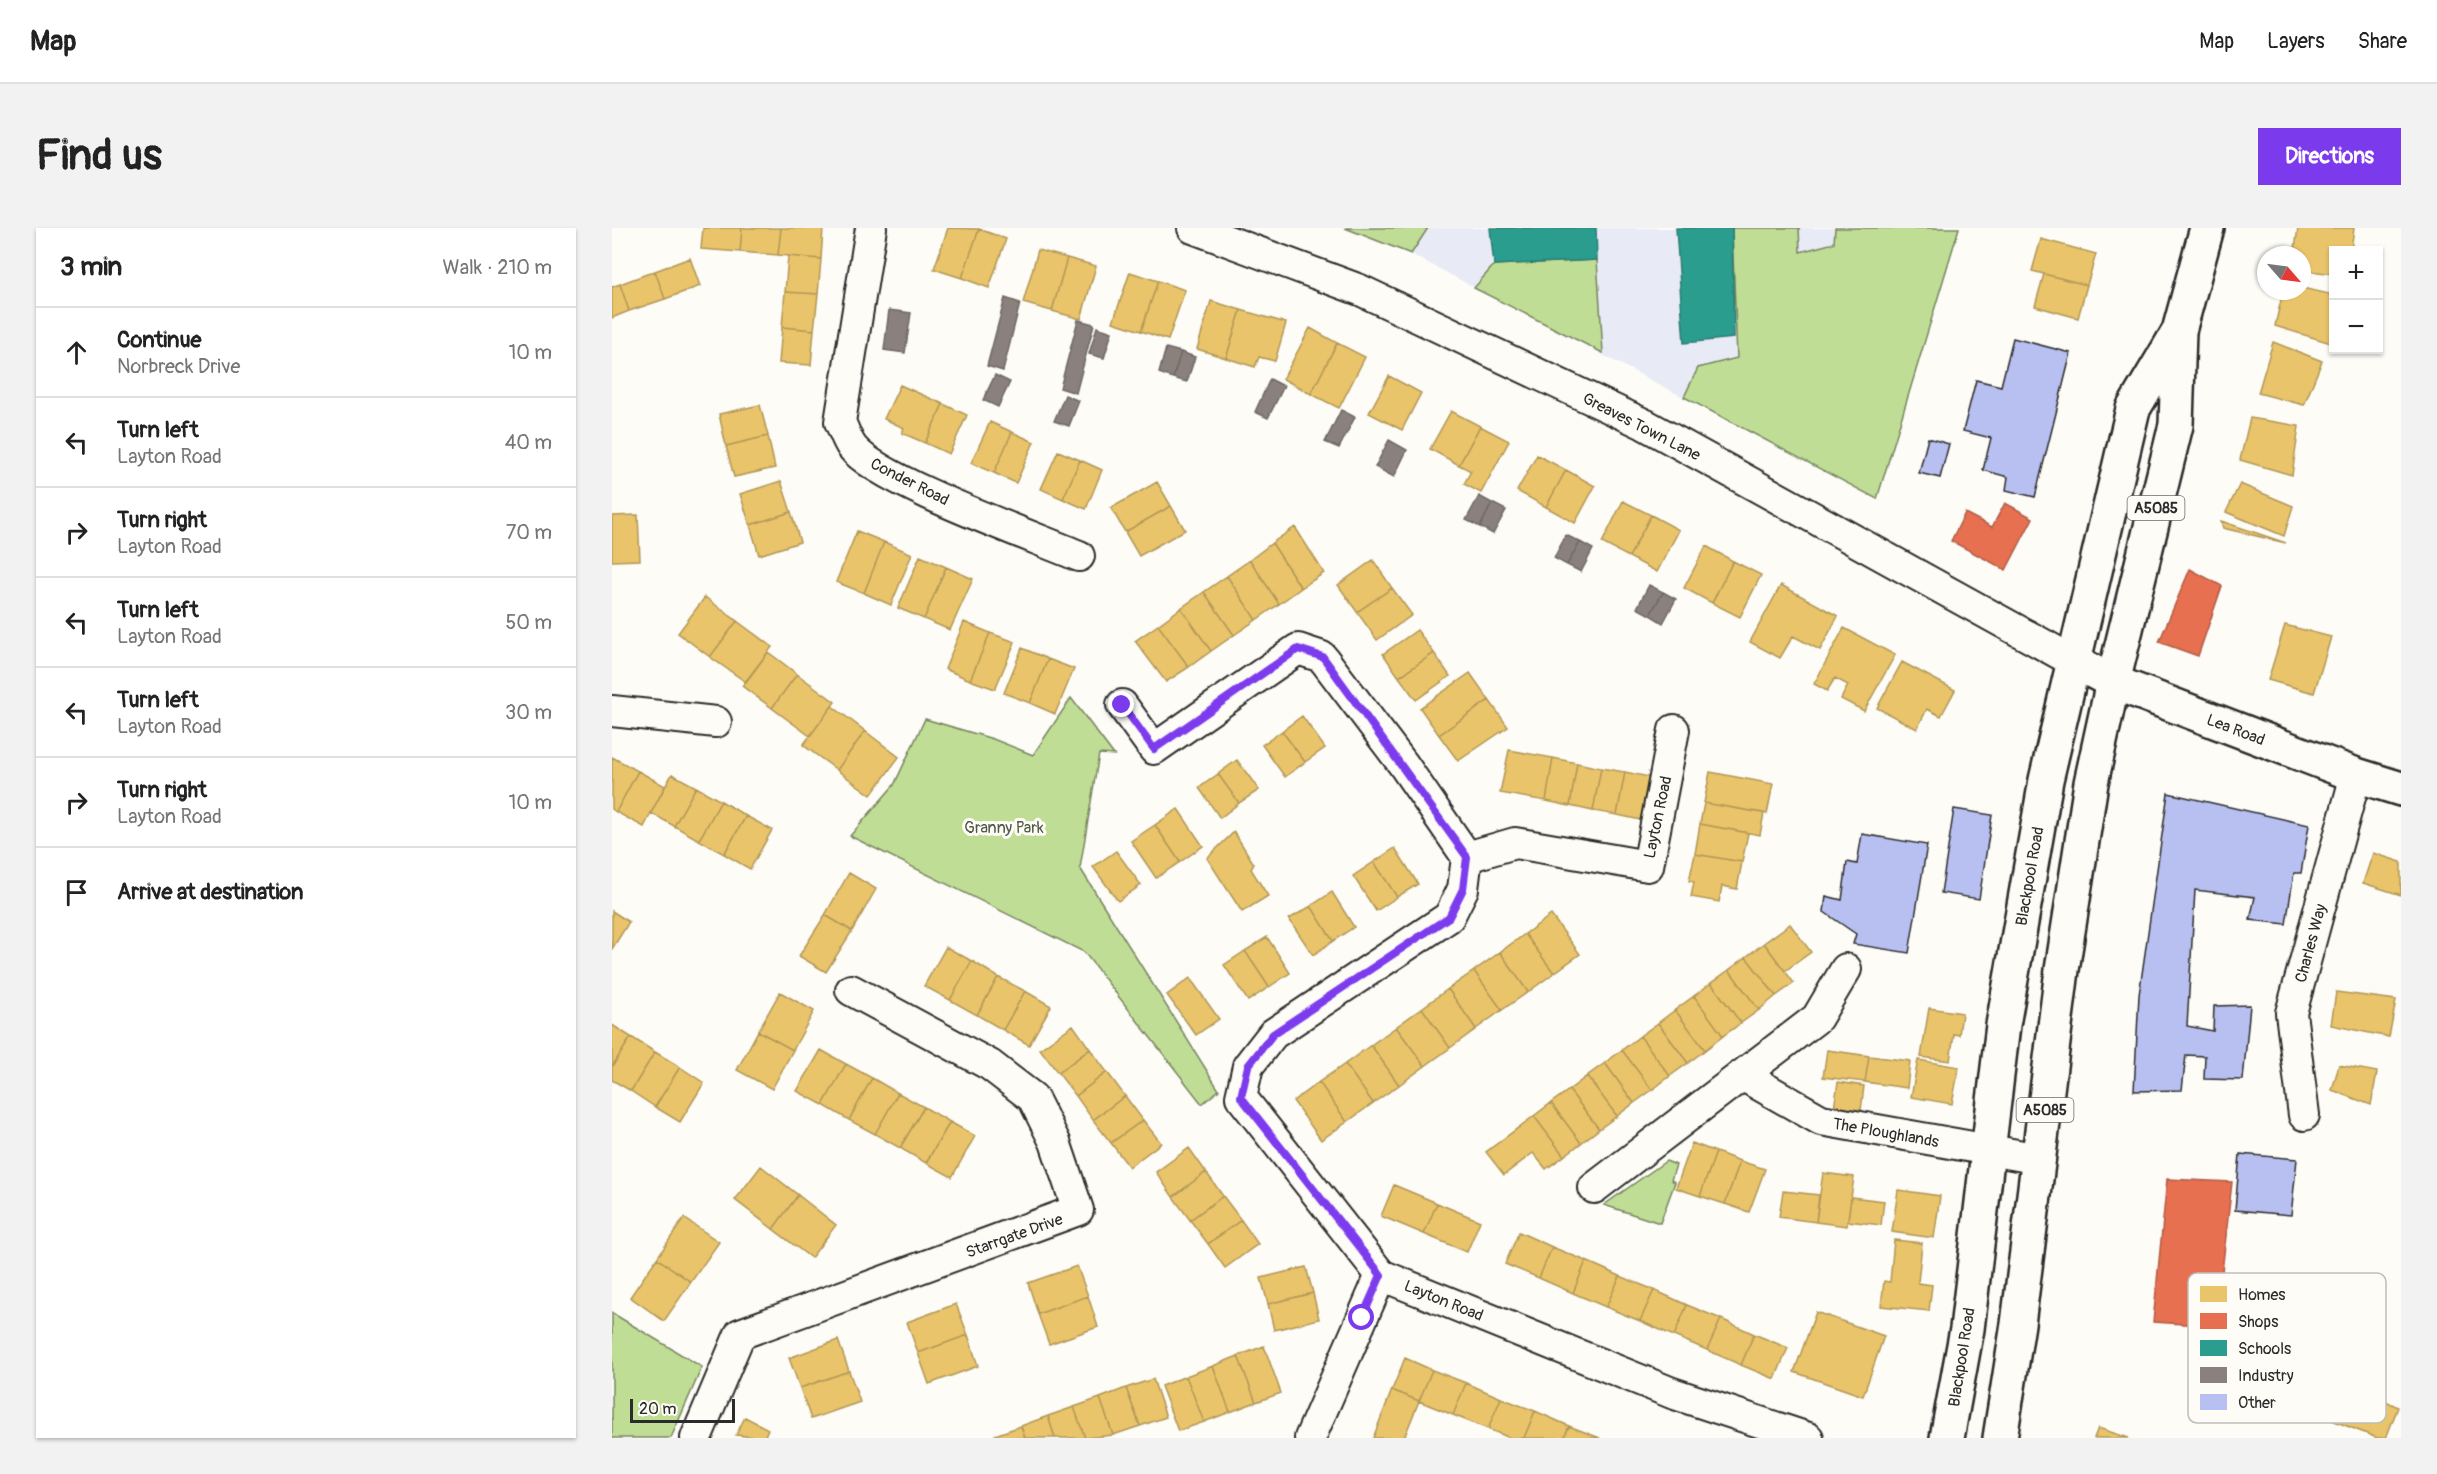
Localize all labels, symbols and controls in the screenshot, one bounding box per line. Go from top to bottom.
text: Map [30,24,76,59]
text: Map [2199,28,2234,55]
text: Layers [2267,28,2325,55]
text: Share [2358,28,2407,55]
button: Directions [2258,128,2401,185]
text: Find us [36,130,162,182]
north arrow [2257,246,2311,300]
map controls [2329,246,2383,354]
button: + [2329,246,2383,300]
text: 3 min [60,251,122,283]
text: Walk · 210 m [443,255,552,280]
button: − [2329,300,2383,354]
text: Continue [117,326,201,354]
icon: ahead [60,336,93,369]
text: 10 m [508,340,552,365]
text: Norbreck Drive [117,354,240,379]
street label: Greaves Town Lane [1579,388,1704,465]
text: Turn left [117,416,199,444]
icon: left [60,426,93,459]
text: 40 m [505,430,552,455]
text: Layton Road [117,444,222,469]
street label: Conder Road [867,454,952,510]
road number: A5085 [2128,496,2184,520]
text: Turn right [117,506,207,534]
icon: right [60,516,93,549]
text: 70 m [506,520,552,545]
text: Layton Road [117,534,222,559]
text: Turn left [117,596,199,624]
icon: left [60,606,93,639]
text: 50 m [505,610,552,635]
text: Layton Road [117,624,222,649]
text: Turn left [117,686,199,714]
route end [1108,691,1134,717]
icon: left [60,696,93,729]
text: 30 m [505,700,552,725]
street label: Lea Road [2204,710,2268,750]
text: Layton Road [117,714,222,739]
street label: Layton Road [1639,774,1676,860]
text: Turn right [117,776,207,804]
icon: right [60,786,93,819]
text: 10 m [508,790,552,815]
text: Layton Road [117,804,222,829]
park label: Granny Park [964,818,1044,838]
street label: Blackpool Road [2011,825,2049,927]
icon: arrive [60,876,93,909]
text: Arrive at destination [117,878,303,906]
street label: Charles Way [2291,901,2331,985]
road number: A5085 [2016,1098,2074,1122]
street label: The Ploughlands [1831,1114,1941,1152]
street label: Starrgate Drive [963,1209,1066,1263]
legend [2188,1273,2386,1423]
street label: Layton Road [1401,1276,1486,1326]
text: Homes [2238,1285,2286,1305]
route start [1348,1304,1374,1330]
street label: Blackpool Road [1944,1306,1980,1408]
text: Shops [2238,1312,2278,1332]
text: Schools [2238,1339,2291,1359]
text: Industry [2238,1366,2294,1386]
text: Other [2238,1393,2276,1413]
scale bar [630,1396,735,1424]
text: 20 m [639,1399,677,1419]

